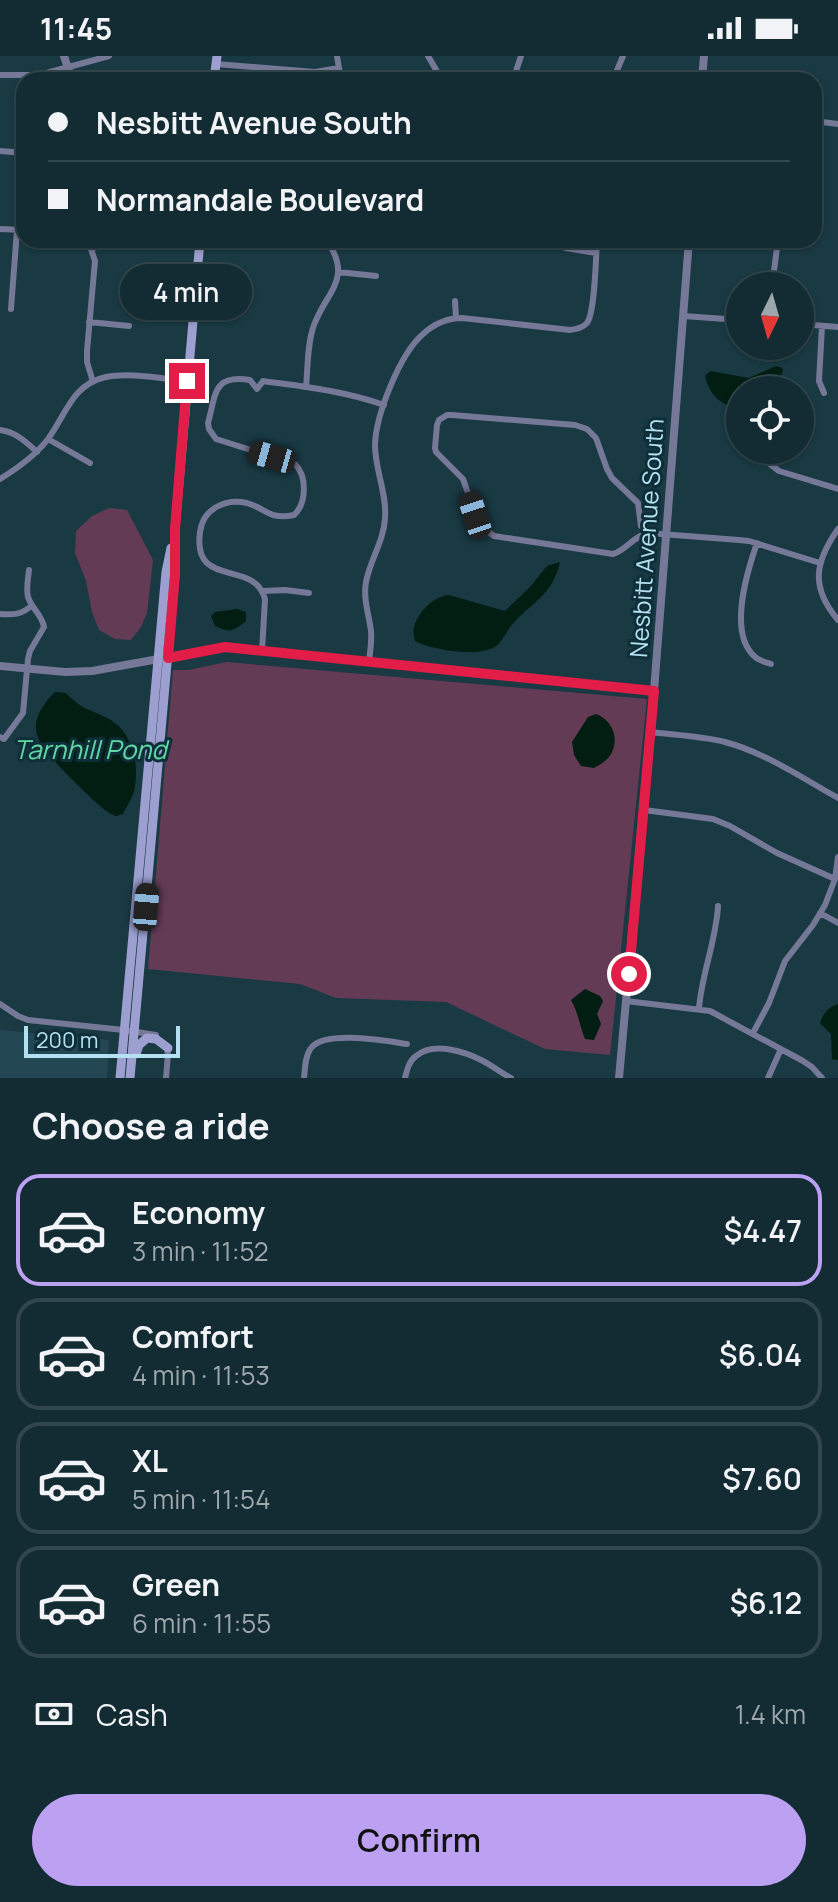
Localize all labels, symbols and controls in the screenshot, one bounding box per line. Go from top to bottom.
text: 11:45 [40,8,112,49]
text: Nesbitt Avenue South [96,102,412,143]
text: Normandale Boulevard [96,179,424,220]
callout: 4 min [121,265,253,321]
north arrow [726,272,814,360]
map controls [726,272,814,464]
text: 4 min [153,274,219,310]
route end [169,363,205,399]
button: locate [726,376,814,464]
street label: Nesbitt Avenue South [621,417,671,659]
car [246,439,298,475]
car [456,488,494,542]
water label: Tarnhill Pond [13,731,170,767]
car [132,882,160,932]
route start [611,956,647,992]
scale bar [24,1022,180,1058]
text: 200 m [36,1025,98,1055]
text: Choose a ride [32,1101,270,1150]
text: Economy [132,1192,265,1233]
icon: car [36,1194,108,1266]
text: $4.47 [724,1210,802,1251]
text: 3 min · 11:52 [132,1233,269,1269]
text: Comfort [132,1316,254,1357]
icon: car [36,1318,108,1390]
text: $6.04 [719,1334,802,1375]
text: 4 min · 11:53 [132,1357,270,1393]
text: XL [132,1440,168,1481]
icon: car [36,1442,108,1514]
text: $7.60 [722,1458,802,1499]
text: 5 min · 11:54 [132,1481,270,1517]
text: Green [132,1564,220,1605]
icon: car [36,1566,108,1638]
text: $6.12 [730,1582,802,1623]
text: 6 min · 11:55 [132,1605,271,1641]
icon: cash [32,1692,76,1736]
text: Cash [96,1694,168,1735]
text: 1.4 km [735,1696,806,1732]
button: Confirm [32,1794,806,1886]

